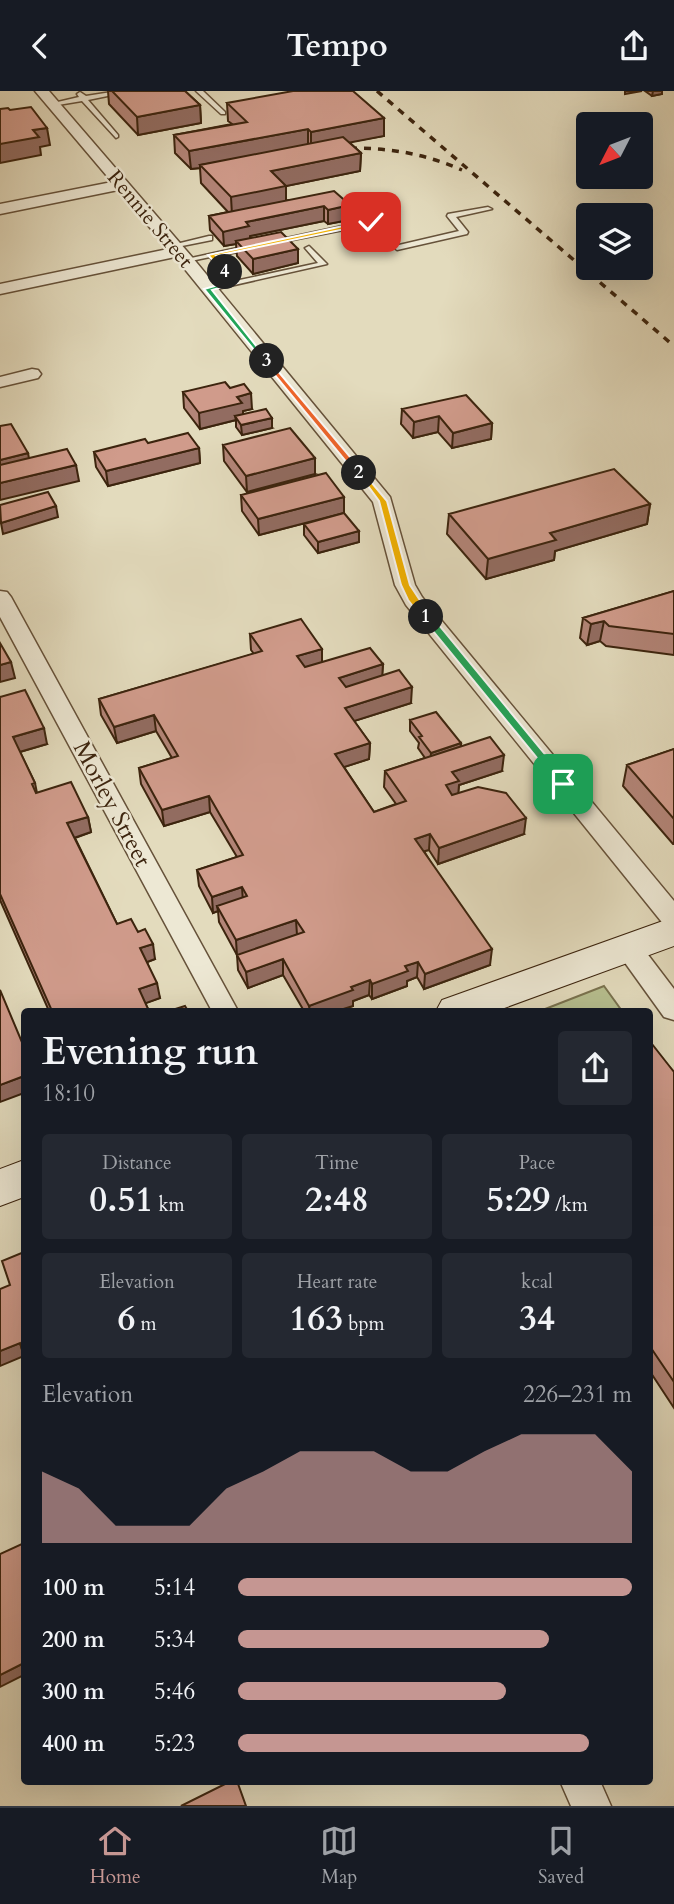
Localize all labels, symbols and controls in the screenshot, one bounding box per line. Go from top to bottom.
text: Tempo [286,24,388,68]
icon: back [21,27,59,65]
icon: share [615,27,653,65]
north arrow [576,112,653,189]
map controls [576,112,653,280]
street label: Rennie Street [100,164,200,274]
pin [341,192,401,252]
icon: check [352,203,390,241]
button: layers [576,203,653,280]
pin: 4 [208,255,243,289]
text: 4 [220,258,229,284]
pin: 3 [250,343,284,379]
text: 3 [262,347,271,373]
pin: 2 [342,455,376,491]
text: 2 [354,459,363,485]
pin: 1 [408,599,444,635]
text: 1 [421,603,430,629]
street label: Morley Street [65,735,159,873]
pin [533,754,593,814]
icon: arrive [544,765,582,803]
text: Evening run [42,1026,258,1078]
button: share [558,1031,632,1105]
text: 18:10 [42,1078,95,1109]
text: Distance [102,1150,172,1176]
text: Time [315,1150,359,1176]
text: Pace [519,1150,555,1176]
text: 0.51 [89,1176,153,1224]
text: 2:48 [305,1176,369,1224]
text: 5:29 [486,1176,550,1224]
text: km [153,1192,185,1218]
text: /km [550,1192,588,1218]
text: Elevation [99,1269,175,1295]
text: Heart rate [297,1269,377,1295]
text: kcal [521,1269,553,1295]
text: 6 [117,1295,135,1343]
text: 163 [289,1295,343,1343]
text: 34 [519,1295,555,1343]
text: m [135,1311,157,1337]
text: bpm [343,1311,385,1337]
text: Elevation [42,1379,133,1410]
text: 226–231 m [523,1379,632,1410]
text: 100 m [42,1572,105,1603]
text: 5:14 [154,1572,195,1603]
text: 200 m [42,1624,105,1655]
text: 5:34 [154,1624,195,1655]
text: 300 m [42,1676,105,1707]
text: 5:46 [154,1676,195,1707]
text: 400 m [42,1728,105,1759]
text: 5:23 [154,1728,195,1759]
tab: Home [90,1822,141,1890]
tab: Map [320,1822,358,1890]
tab: Saved [538,1822,584,1890]

